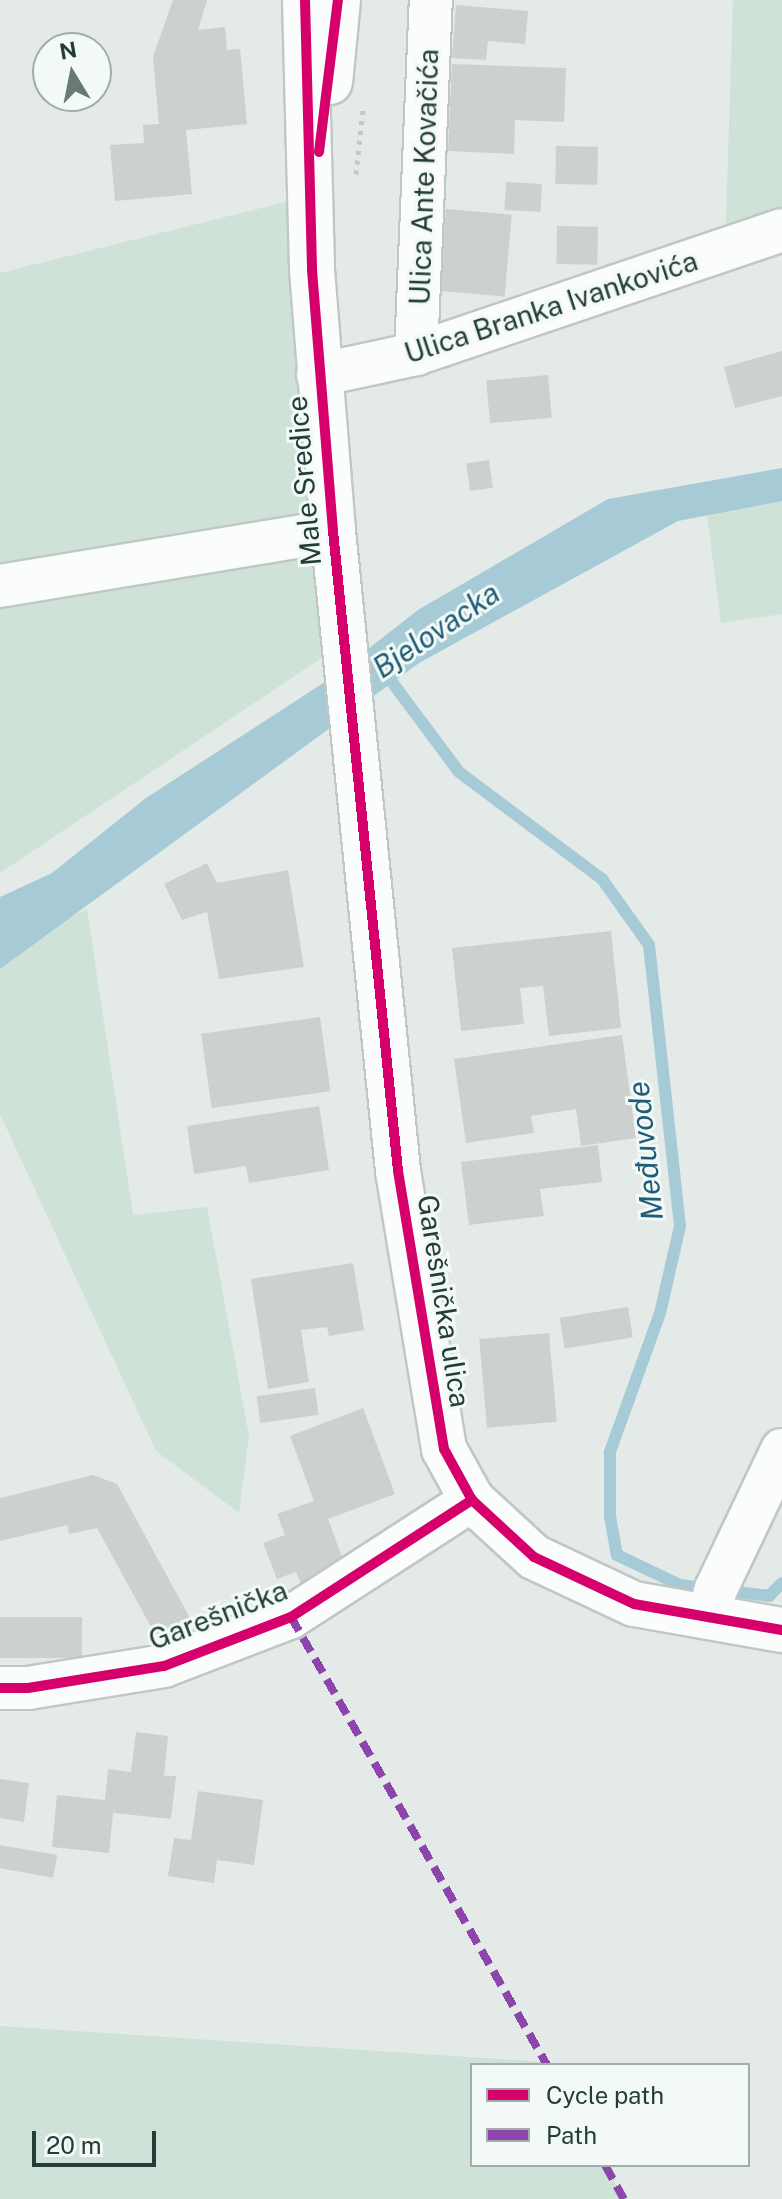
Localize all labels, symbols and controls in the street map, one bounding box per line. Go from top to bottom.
north arrow [32,32,112,112]
text: N [57,36,79,65]
street label: Ulica Ante Kovačića [403,48,445,306]
street label: Ulica Branka Ivankovića [400,244,702,370]
street label: Male Sredice [280,394,328,568]
water label: Bjelovacka [366,575,506,685]
water label: Međuvode [620,1079,670,1223]
street label: Garešnička ulica [411,1192,477,1410]
street label: Garešnička [144,1573,292,1657]
legend [470,2063,750,2167]
text: Cycle path [546,2081,664,2109]
scale bar [36,2115,160,2165]
text: Path [546,2121,597,2149]
text: 20 m [46,2131,102,2159]

